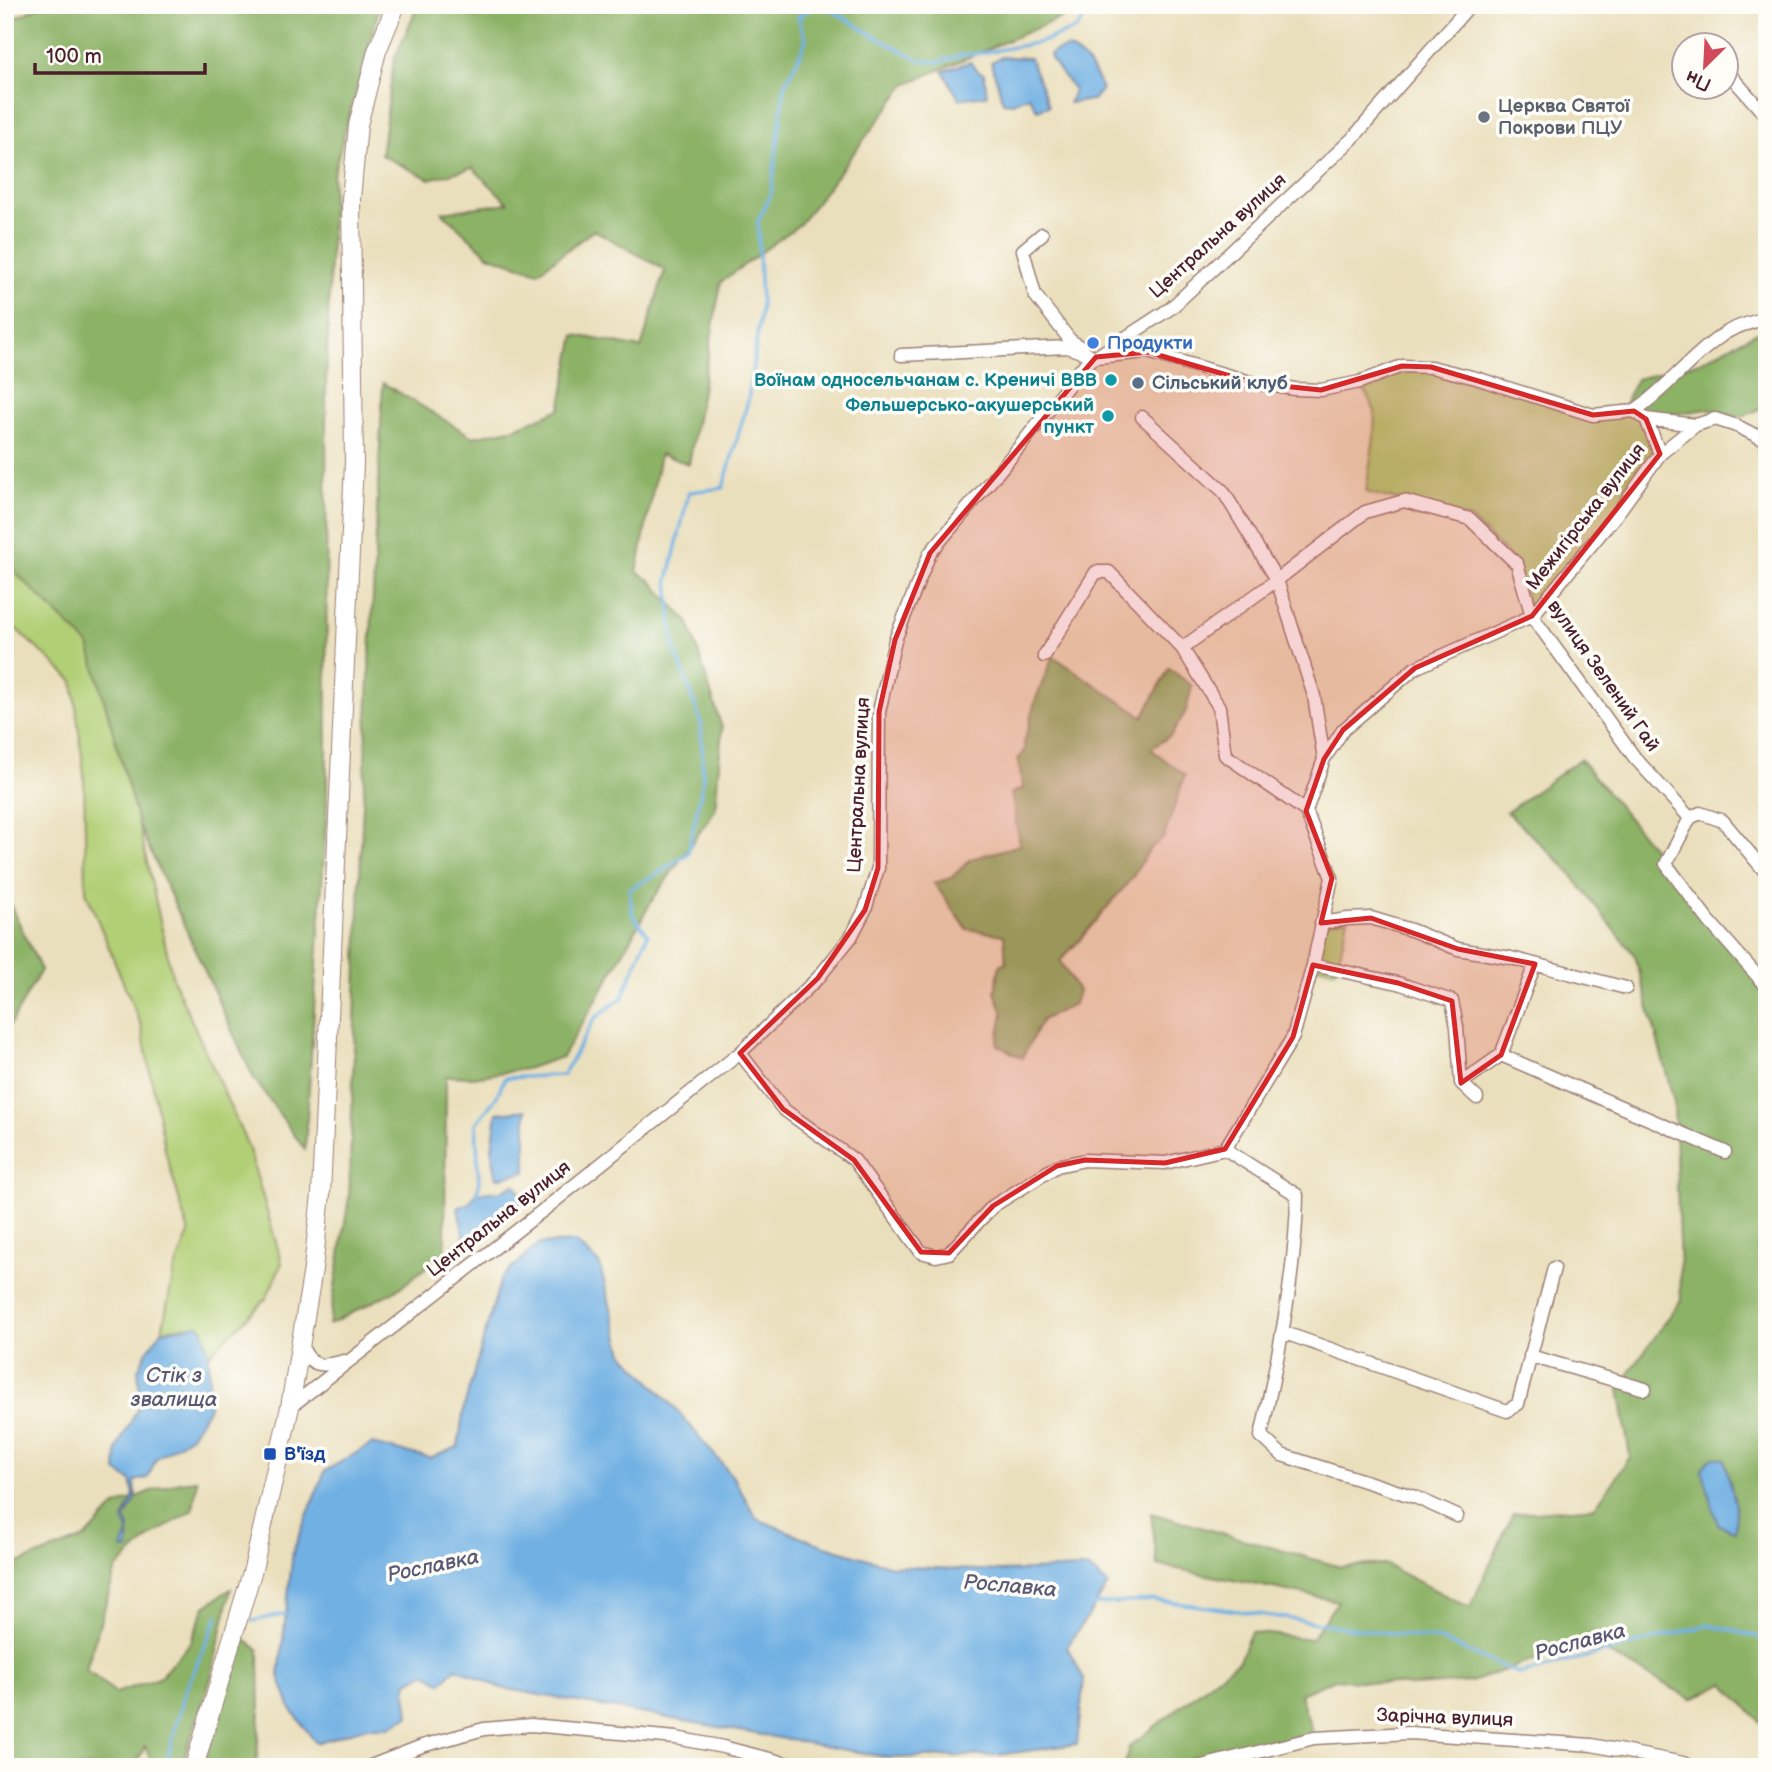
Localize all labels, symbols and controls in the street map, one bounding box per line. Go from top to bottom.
scale bar [35,32,205,76]
north arrow [1670,32,1740,102]
text: 100 m [46,44,102,69]
text: Пн [1682,65,1715,96]
place label: Церква Святої Покрови ПЦУ [1498,95,1631,140]
marker: Церква Святої Покрови ПЦУ [1476,109,1492,125]
street label: Центральна вулиця [1145,169,1291,303]
place label: Продукти [1107,332,1193,355]
marker: Продукти [1085,335,1101,351]
place label: Воїнам односельчанам с. Креничі ВВВ [754,369,1097,392]
marker: Воїнам односельчанам с. Креничі ВВВ [1103,372,1119,388]
place label: Сільський клуб [1152,372,1288,395]
marker: Сільський клуб [1130,375,1146,391]
place label: Фельшерсько-акушерський пункт [846,394,1094,439]
marker: Фельшерсько-акушерський пункт [1100,408,1116,424]
street label: Межигірська вулиця [1522,439,1650,595]
street label: вулиця Зелений Гай [1542,596,1664,756]
street label: Центральна вулиця [843,697,875,873]
street label: Центральна вулиця [423,1156,575,1282]
water label: Стік з звалища [131,1363,217,1412]
place label: В'їзд [284,1443,326,1466]
marker: В'їзд [262,1446,278,1462]
water label: Рославка [385,1544,481,1588]
water label: Рославка [962,1569,1058,1603]
water label: Рославка [1532,1618,1628,1666]
street label: Зарічна вулиця [1376,1704,1514,1732]

